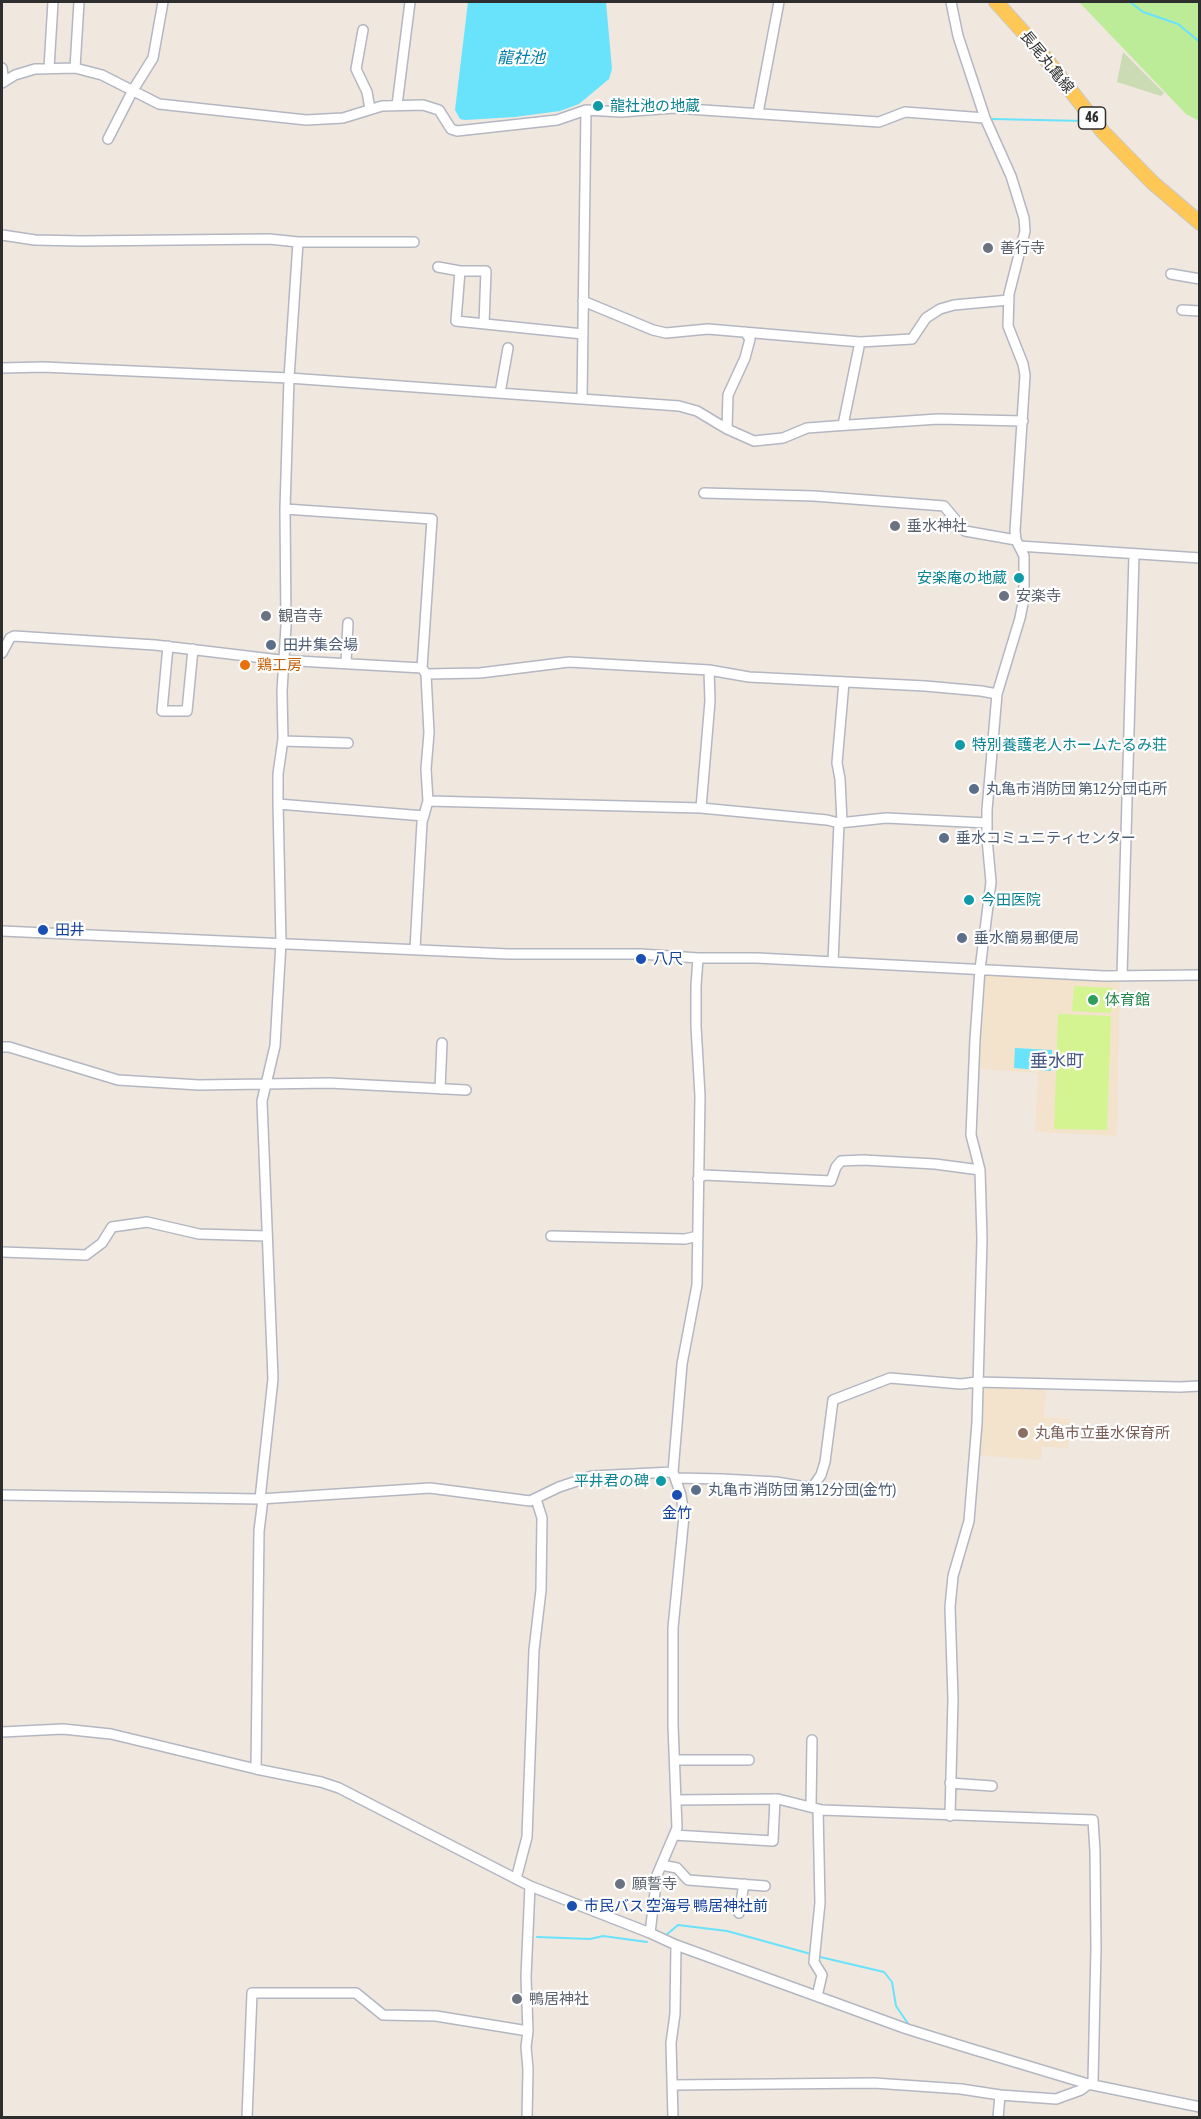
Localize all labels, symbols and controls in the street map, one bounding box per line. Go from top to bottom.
street label: 長尾丸亀線 [1016,27,1078,97]
water label: 龍社池 [497,48,545,68]
place label: 龍社池の地蔵 [610,97,700,115]
marker: 龍社池の地蔵 [591,99,605,113]
road number: 46 [1078,107,1106,129]
place label: 善行寺 [1000,239,1045,257]
marker: 善行寺 [981,241,995,255]
place label: 垂水神社 [907,517,967,535]
marker: 垂水神社 [888,519,902,533]
place label: 安楽庵の地蔵 [917,569,1007,587]
marker: 安楽庵の地蔵 [1012,571,1026,585]
place label: 安楽寺 [1016,587,1061,605]
marker: 安楽寺 [997,589,1011,603]
place label: 観音寺 [278,607,323,625]
marker: 観音寺 [259,609,273,623]
place label: 田井集会場 [283,636,358,654]
marker: 田井集会場 [264,638,278,652]
place label: 鶏工房 [257,656,302,674]
marker: 鶏工房 [238,658,252,672]
place label: 特別養護老人ホームたるみ荘 [972,736,1167,754]
marker: 特別養護老人ホームたるみ荘 [953,738,967,752]
place label: 丸亀市消防団 第12分団屯所 [986,780,1167,798]
marker: 丸亀市消防団 第12分団屯所 [967,782,981,796]
place label: 垂水コミュニティセンター [956,829,1136,847]
marker: 垂水コミュニティセンター [937,831,951,845]
place label: 今田医院 [981,891,1041,909]
marker: 今田医院 [962,893,976,907]
place label: 田井 [55,921,85,939]
marker: 田井 [36,923,50,937]
place label: 垂水簡易郵便局 [974,929,1079,947]
marker: 垂水簡易郵便局 [955,931,969,945]
place label: 八尺 [653,950,683,968]
marker: 八尺 [634,952,648,966]
place label: 体育館 [1105,991,1150,1009]
marker: 体育館 [1086,993,1100,1007]
district label: 垂水町 [1030,1050,1084,1072]
place label: 丸亀市立垂水保育所 [1035,1424,1170,1442]
marker: 丸亀市立垂水保育所 [1016,1426,1030,1440]
place label: 平井君の碑 [574,1472,649,1490]
marker: 平井君の碑 [654,1474,668,1488]
place label: 丸亀市消防団 第12分団(金竹) [708,1481,896,1499]
marker: 丸亀市消防団 第12分団(金竹) [689,1483,703,1497]
marker: 金竹 [670,1488,684,1502]
place label: 金竹 [662,1504,692,1522]
place label: 願誓寺 [632,1875,677,1893]
marker: 願誓寺 [613,1877,627,1891]
place label: 市民バス 空海号 鴨居神社前 [584,1897,768,1915]
marker: 市民バス 空海号 鴨居神社前 [565,1899,579,1913]
place label: 鴨居神社 [529,1990,589,2008]
marker: 鴨居神社 [510,1992,524,2006]

